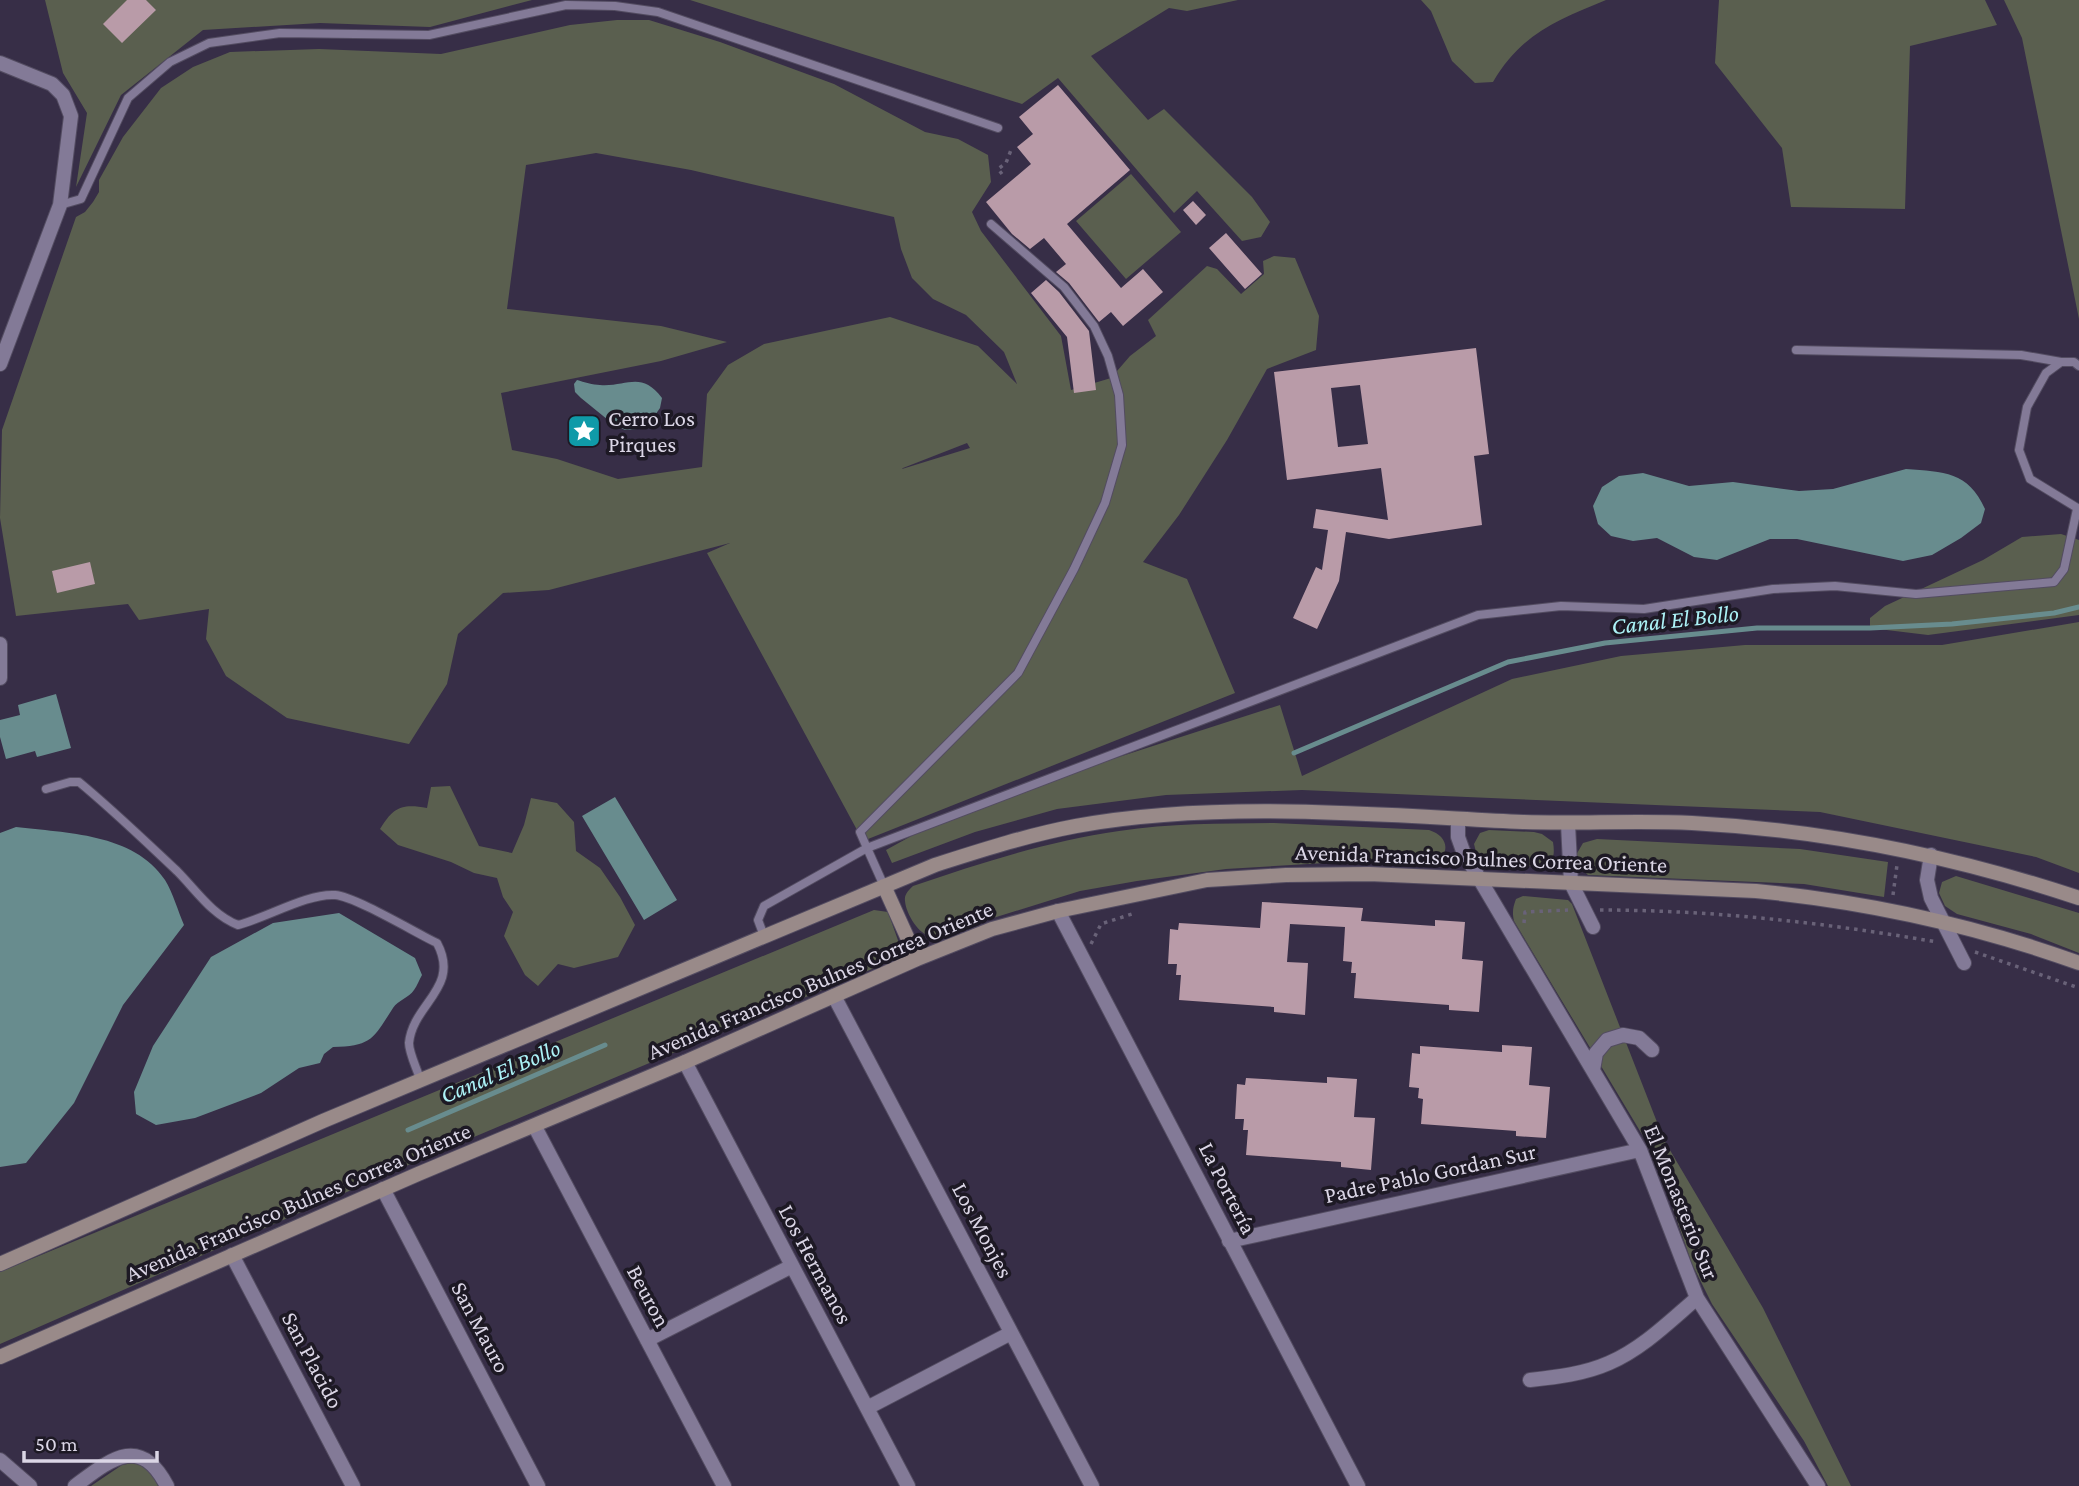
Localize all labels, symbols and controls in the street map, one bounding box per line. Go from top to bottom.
place label: Cerro Los Pirques [608,405,695,457]
place icon: Cerro Los Pirques [565,412,603,450]
water label: Canal El Bollo [1610,599,1740,639]
street label: Avenida Francisco Bulnes Correa Oriente [1295,839,1667,877]
street label: Avenida Francisco Bulnes Correa Oriente [644,895,996,1065]
water label: Canal El Bollo [436,1034,564,1108]
street label: Avenida Francisco Bulnes Correa Oriente [122,1117,474,1287]
street label: El Monasterio Sur [1639,1121,1725,1283]
street label: La Portería [1194,1138,1262,1239]
street label: Padre Pablo Gordan Sur [1322,1138,1538,1208]
street label: Los Monjes [947,1178,1019,1282]
street label: Los Hermanos [774,1200,858,1328]
street label: Beuron [622,1261,676,1331]
street label: San Mauro [446,1277,516,1377]
street label: San Placido [277,1307,349,1413]
scale bar [24,1420,158,1464]
text: 50 m [35,1432,78,1456]

